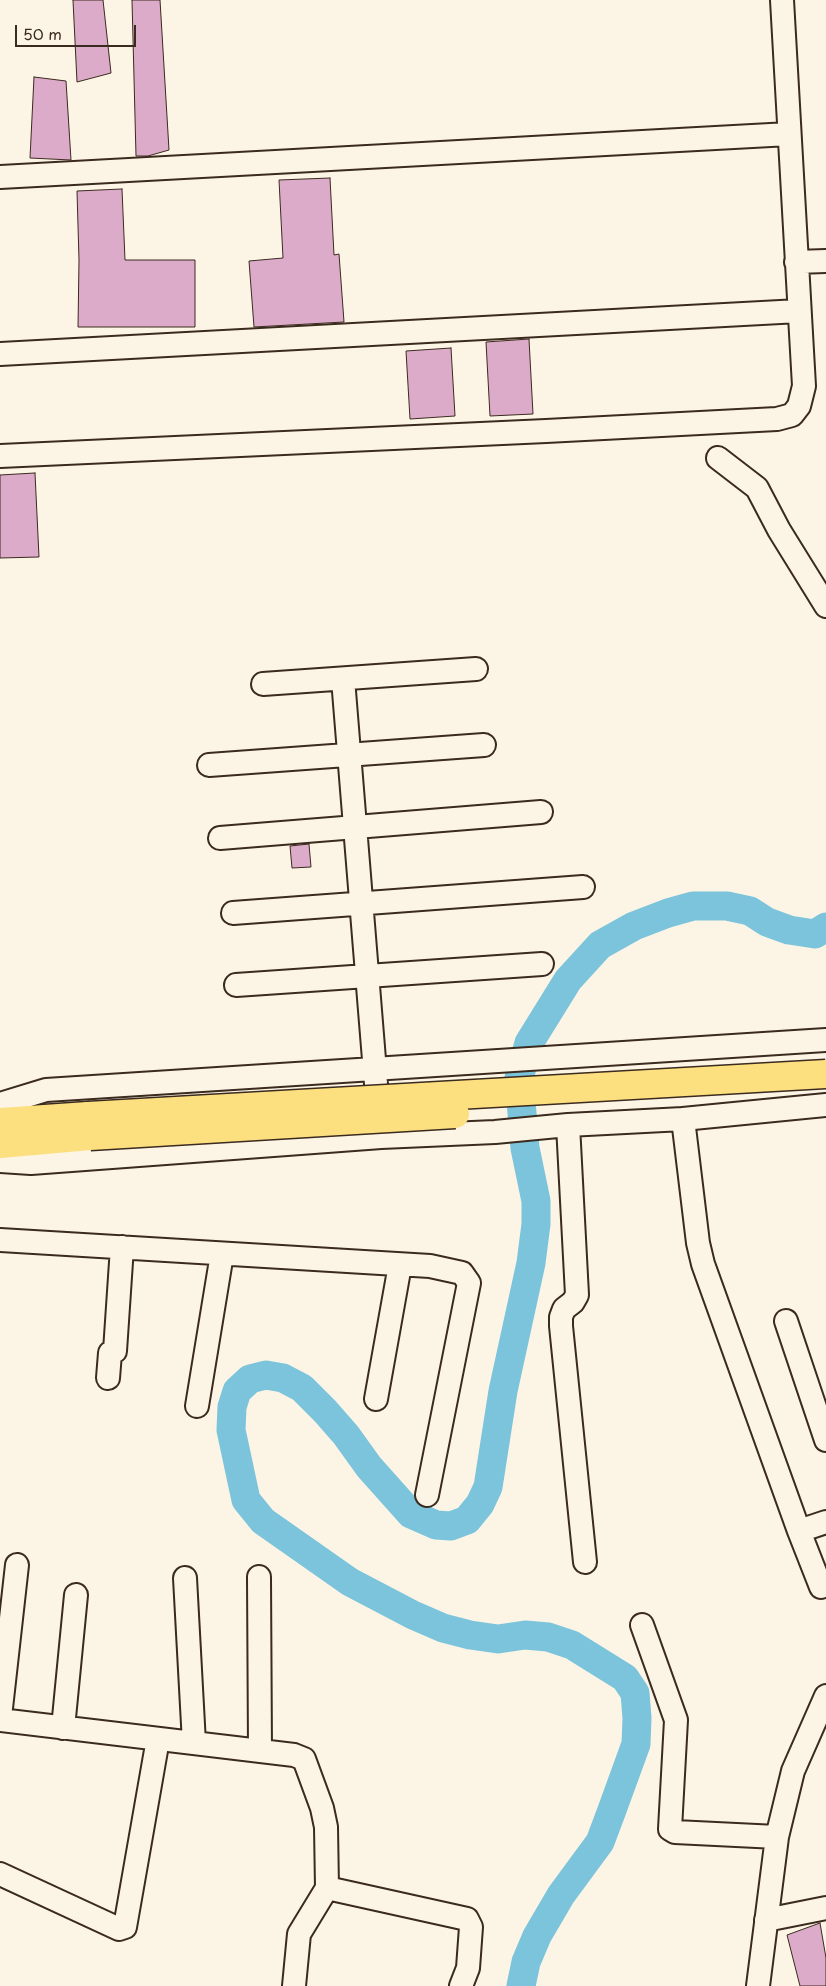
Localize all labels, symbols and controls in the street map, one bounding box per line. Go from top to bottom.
scale bar [18,15,139,47]
text: 50 m [23,22,62,45]

